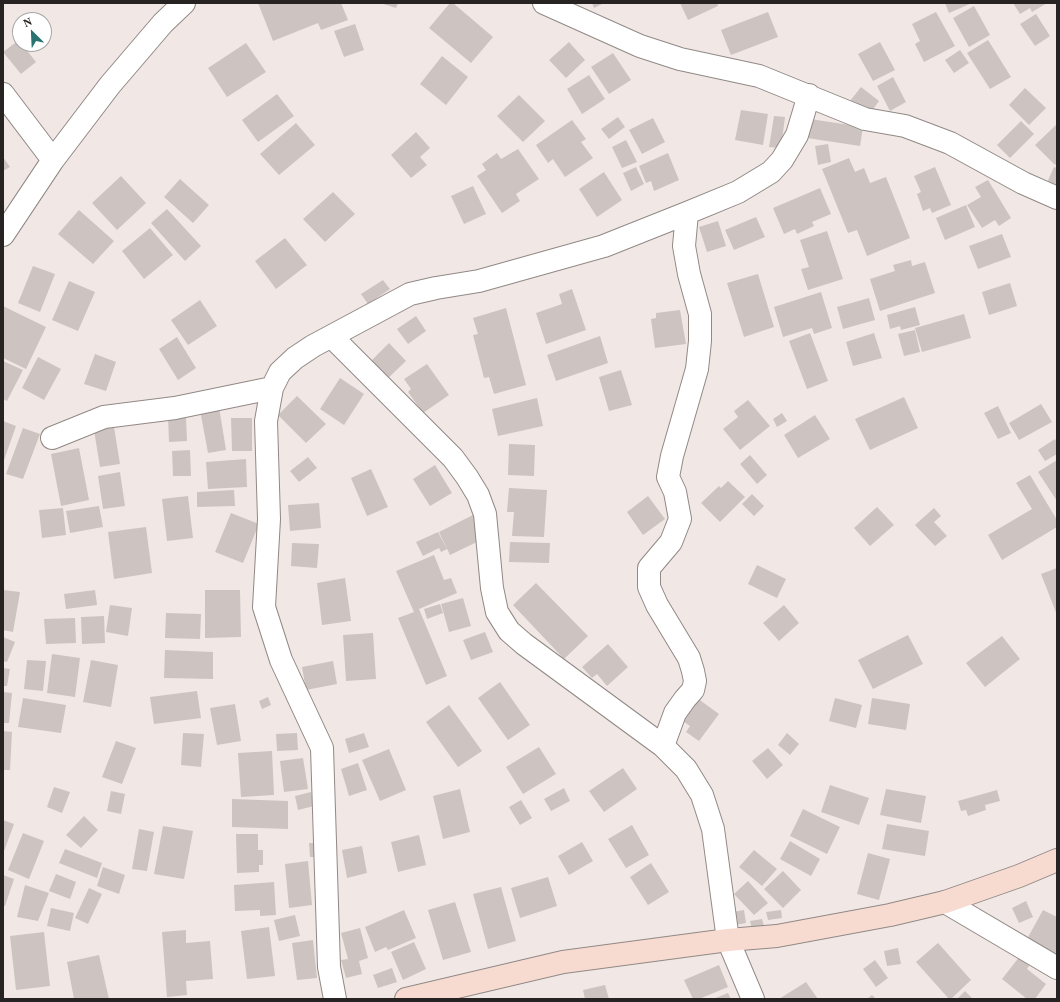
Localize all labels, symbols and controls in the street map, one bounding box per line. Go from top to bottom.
north arrow [12,12,52,52]
text: N [21,15,34,29]

